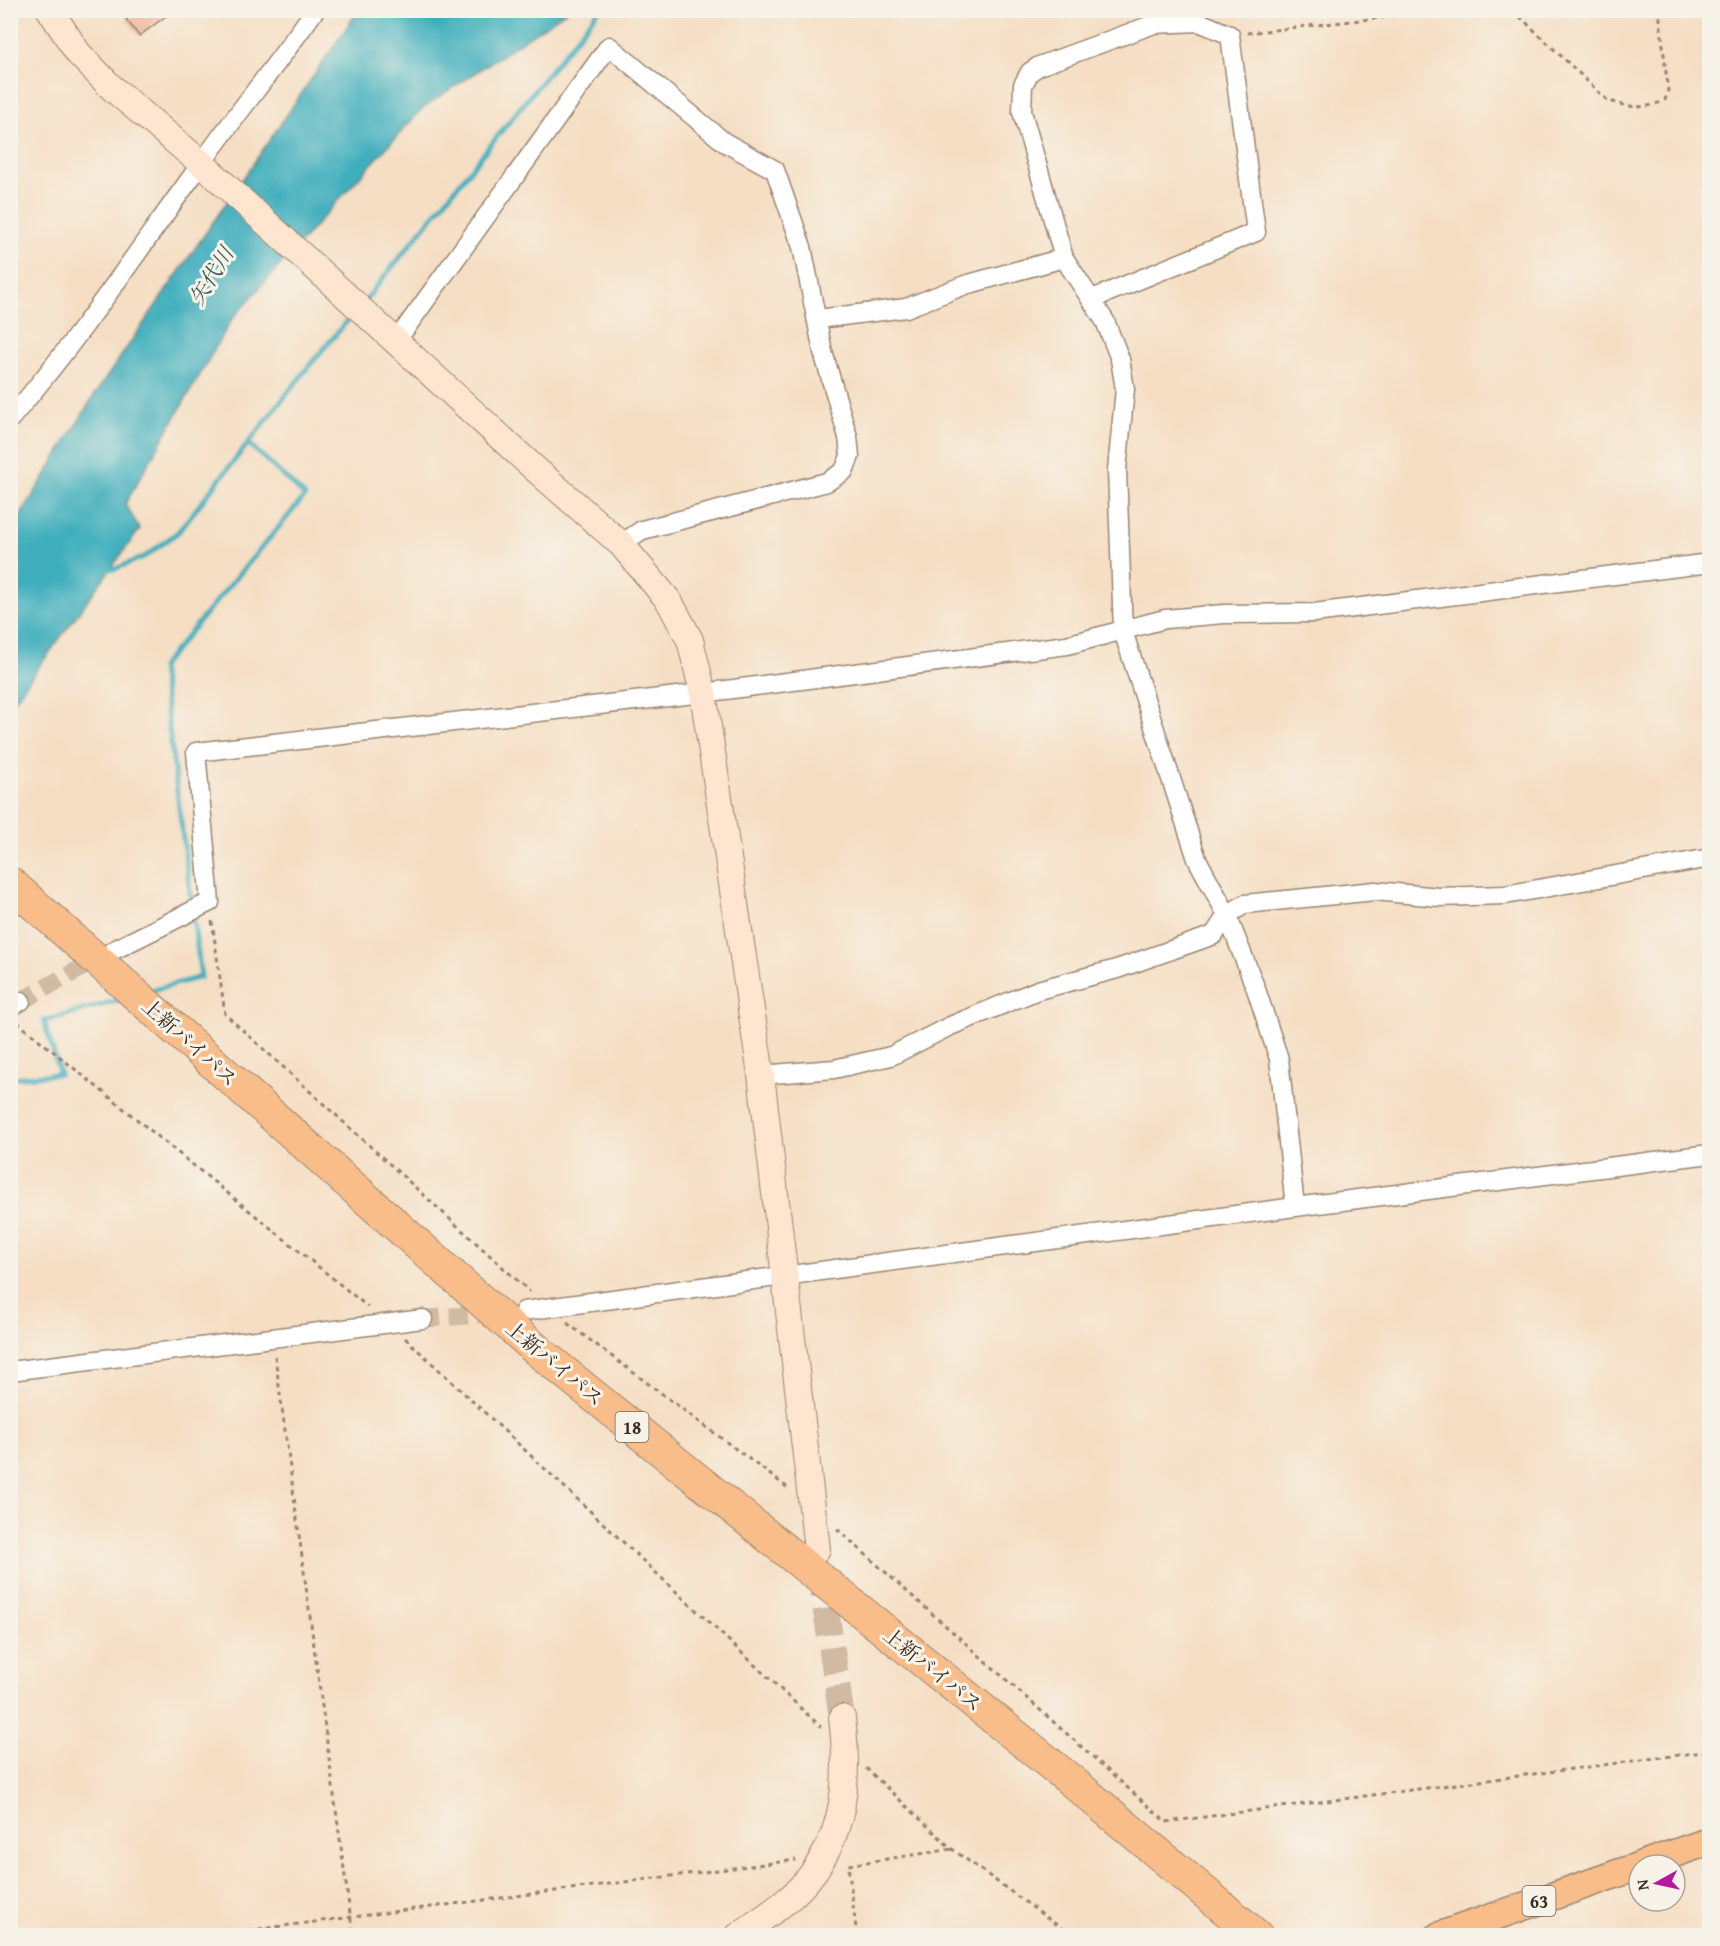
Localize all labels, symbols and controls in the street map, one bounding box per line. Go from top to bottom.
water label: 矢代川 [181,239,242,311]
street label: 上新バイパス [136,991,244,1093]
street label: 上新バイパス [500,1313,610,1413]
road number: 18 [616,1412,648,1442]
street label: 上新バイパス [877,1620,989,1718]
north arrow [1627,1853,1687,1913]
text: N [1629,1878,1655,1892]
road number: 63 [1522,1886,1556,1916]

